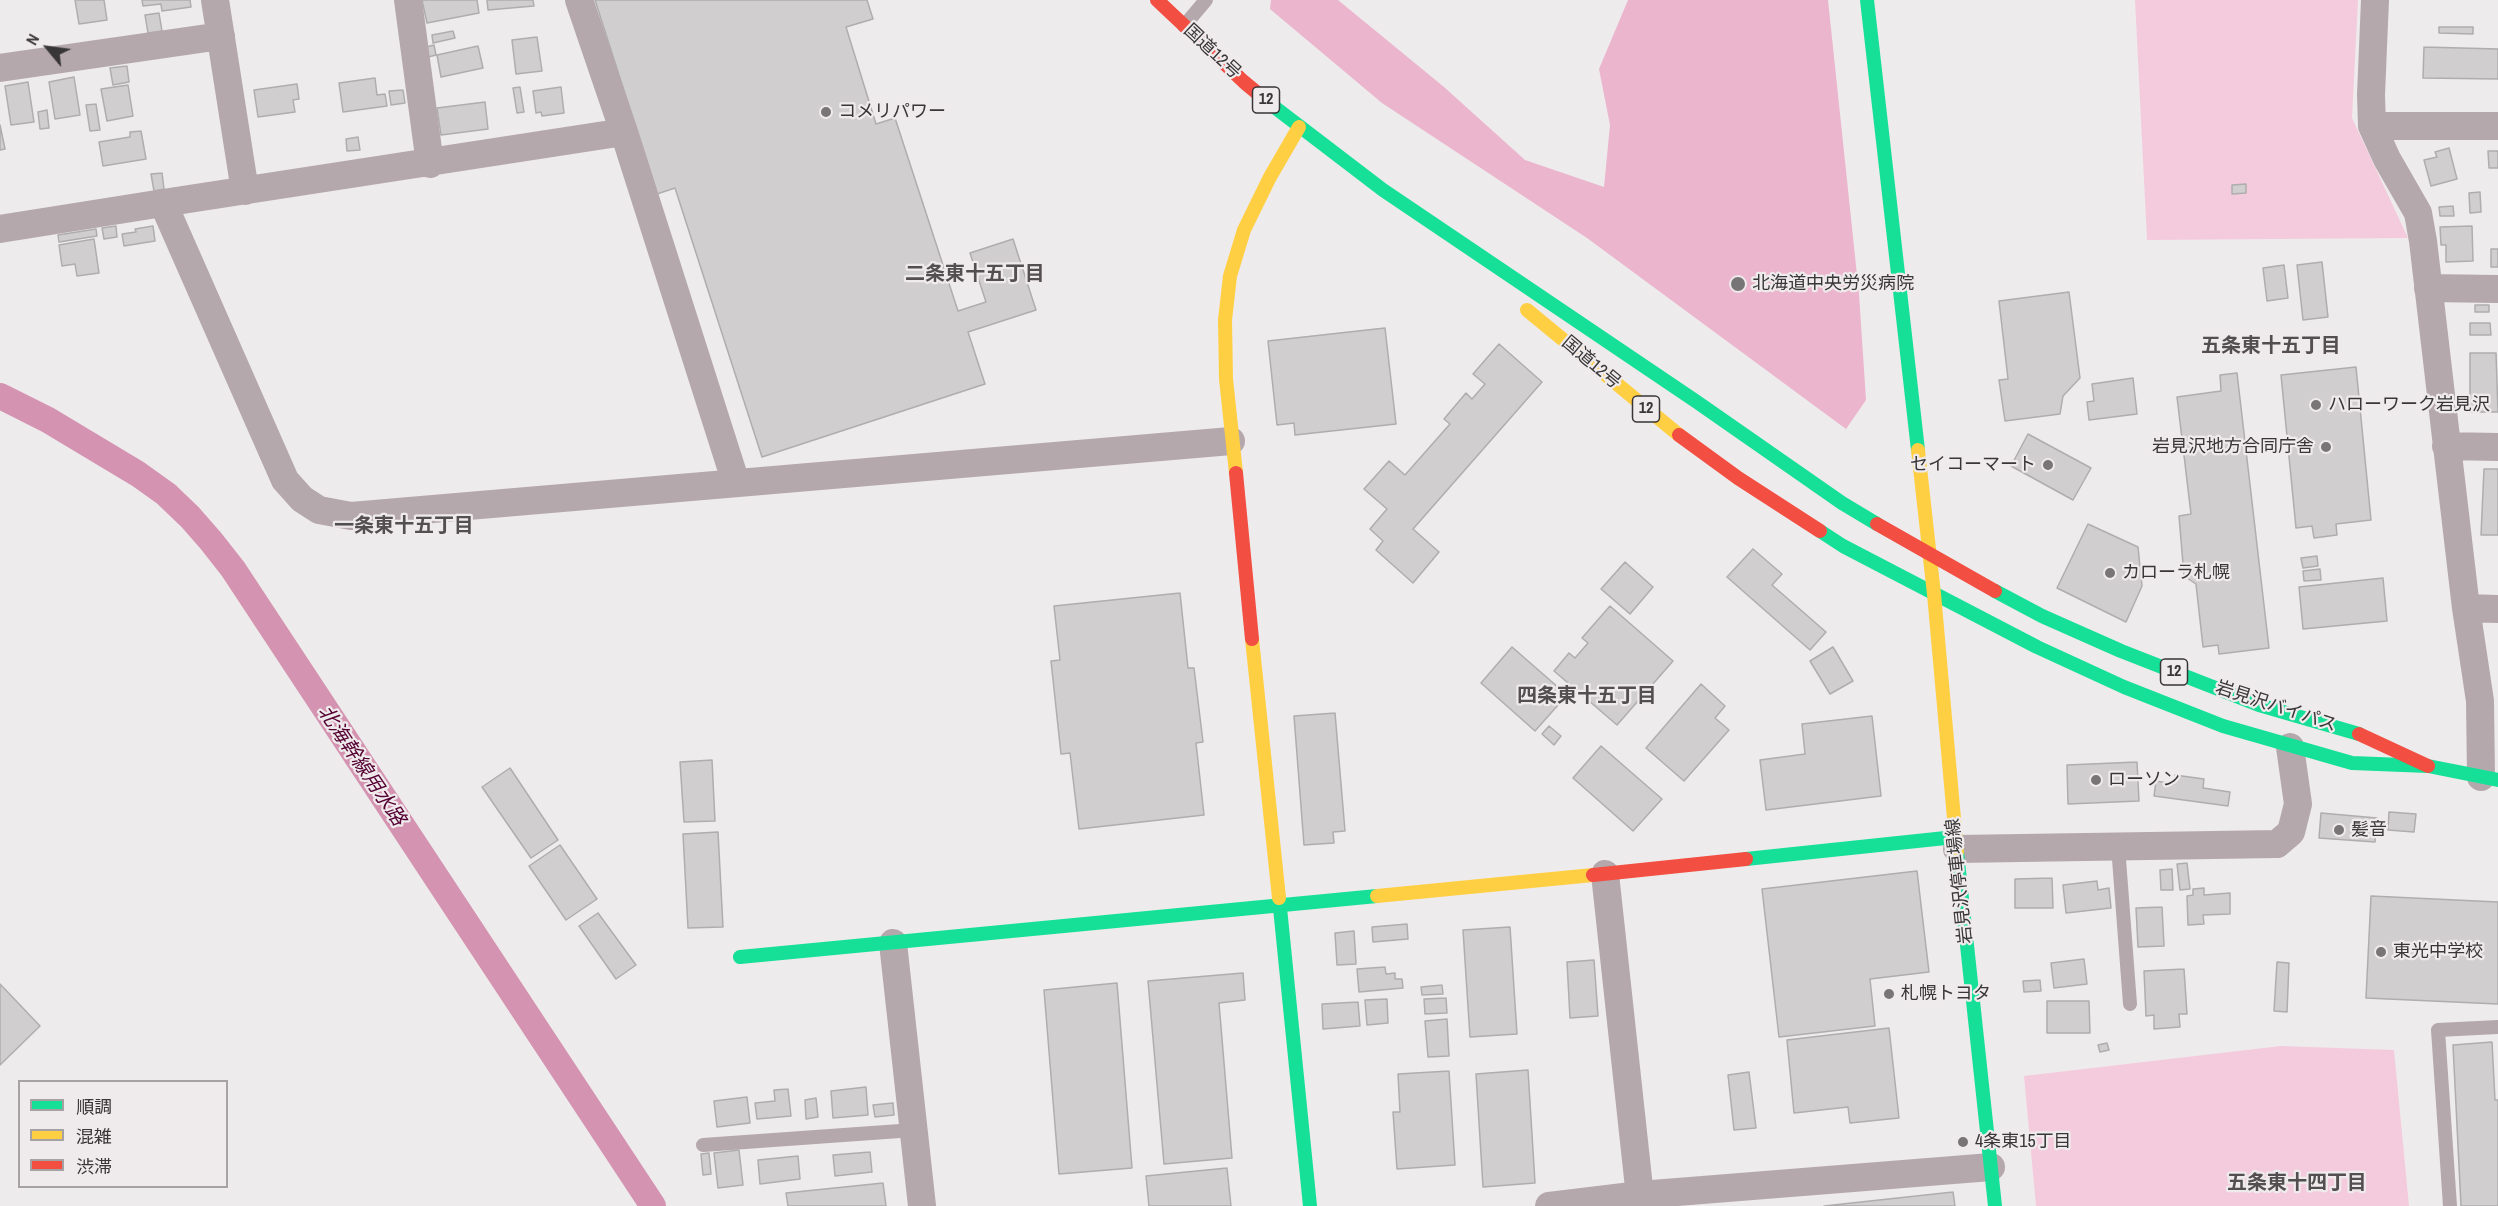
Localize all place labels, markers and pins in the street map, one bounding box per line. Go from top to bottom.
place label: コメリパワー [838,101,946,123]
marker: コメリパワー [819,105,833,119]
place label: 北海道中央労災病院 [1752,273,1914,295]
marker: 北海道中央労災病院 [1729,275,1747,293]
place label: ハローワーク岩見沢 [2328,394,2490,416]
marker: ハローワーク岩見沢 [2309,398,2323,412]
place label: 岩見沢地方合同庁舎 [2152,436,2314,458]
marker: 岩見沢地方合同庁舎 [2319,440,2333,454]
place label: セイコーマート [1910,454,2036,476]
marker: セイコーマート [2041,458,2055,472]
place label: カローラ札幌 [2122,562,2230,584]
marker: カローラ札幌 [2103,566,2117,580]
place label: ローソン [2108,769,2180,791]
marker: ローソン [2089,773,2103,787]
place label: 髪音 [2351,819,2387,841]
marker: 髪音 [2332,823,2346,837]
place label: 東光中学校 [2393,941,2483,963]
marker: 東光中学校 [2374,945,2388,959]
place label: 札幌トヨタ [1901,983,1991,1005]
marker: 札幌トヨタ [1882,987,1896,1001]
place label: 4条東15丁目 [1975,1131,2072,1153]
marker: 4条東15丁目 [1956,1135,1970,1149]

